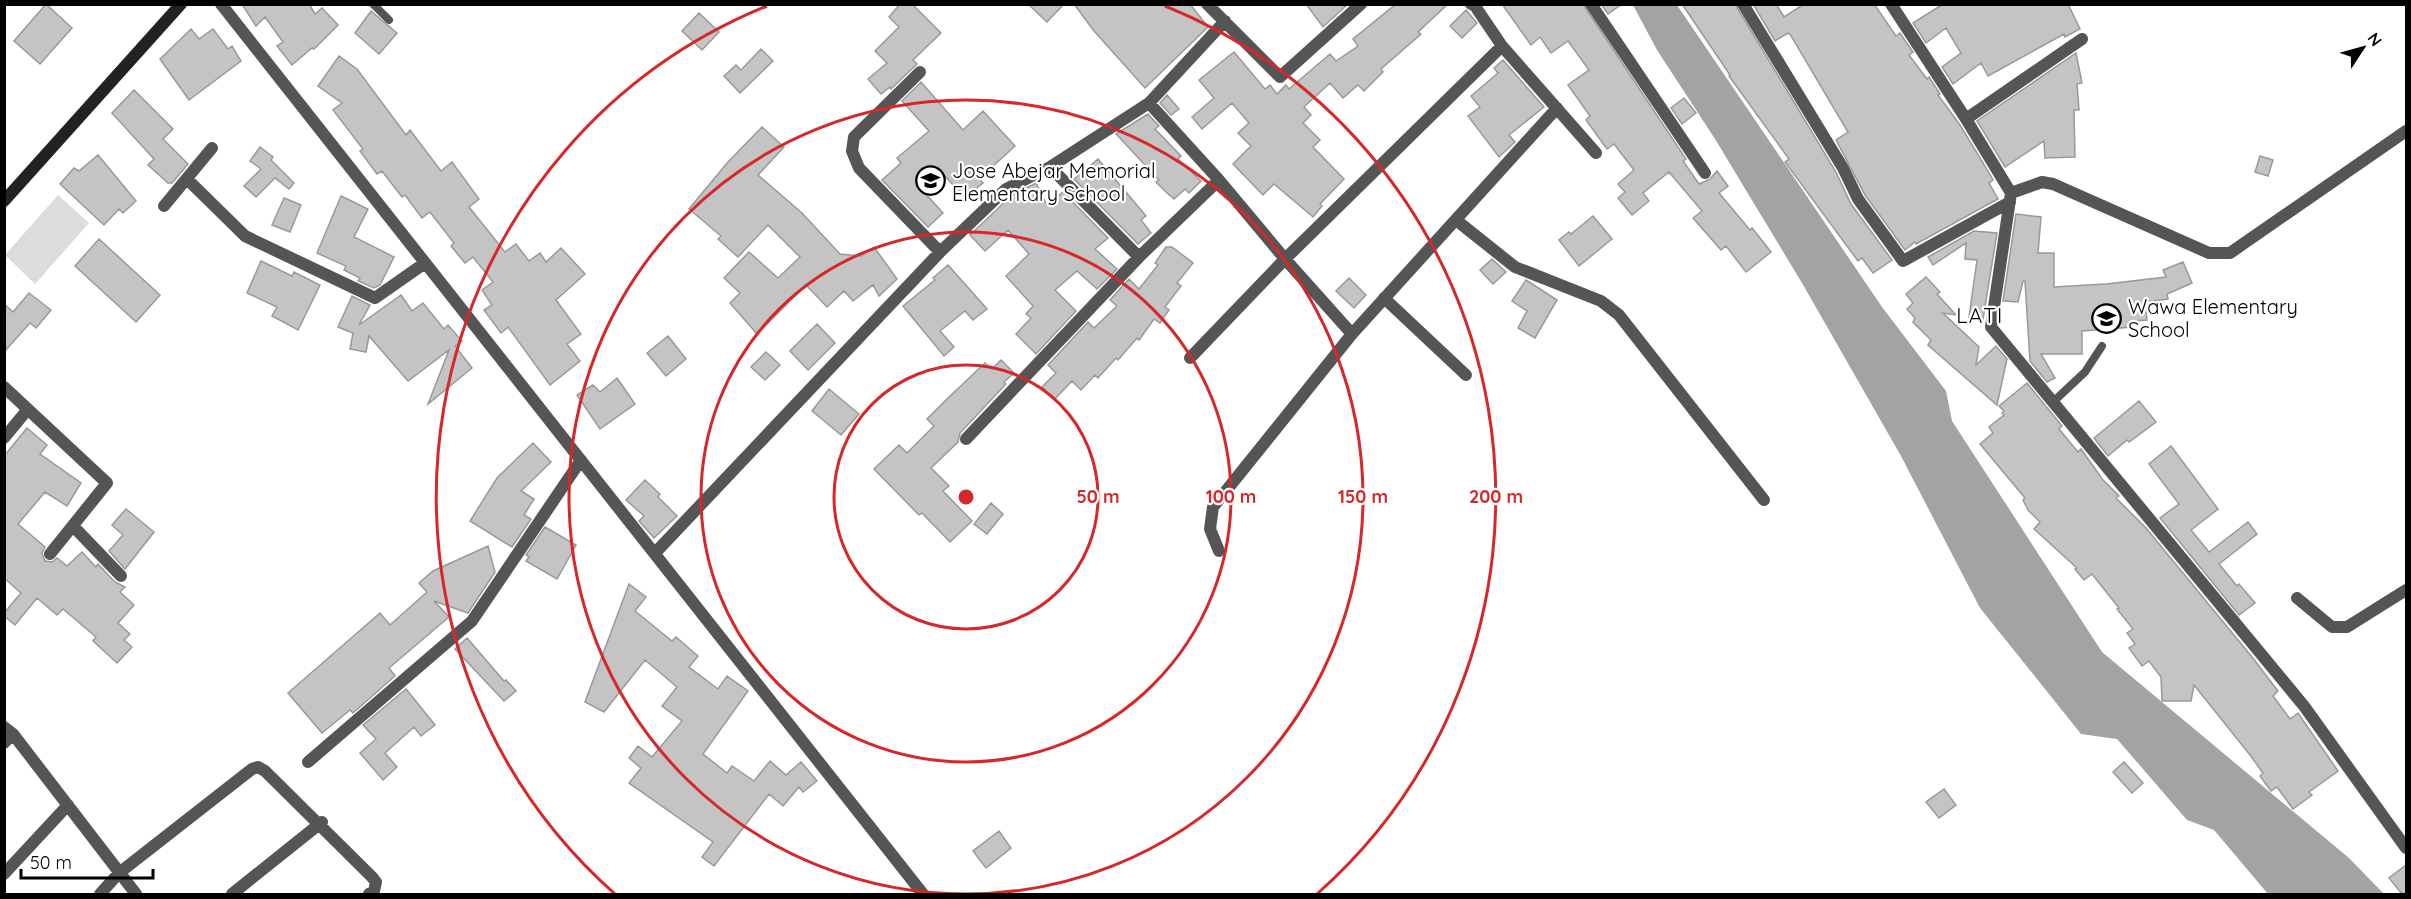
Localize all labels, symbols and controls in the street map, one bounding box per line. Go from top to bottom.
north arrow [2333,18,2393,78]
text: N [2364,29,2387,50]
place label: Jose Abejar Memorial Elementary School [952,158,1156,206]
school or university icon: Jose Abejar Memorial Elementary School [915,165,947,197]
place label: Wawa Elementary School [2128,294,2298,342]
district label: LATI [1956,302,2004,328]
school or university icon: Wawa Elementary School [2091,302,2123,334]
text: 50 m [1076,485,1120,508]
text: 100 m [1206,485,1256,508]
text: 150 m [1338,485,1388,508]
text: 200 m [1469,485,1523,508]
centre of rings [956,487,976,507]
scale bar [21,842,153,880]
text: 50 m [30,851,72,874]

